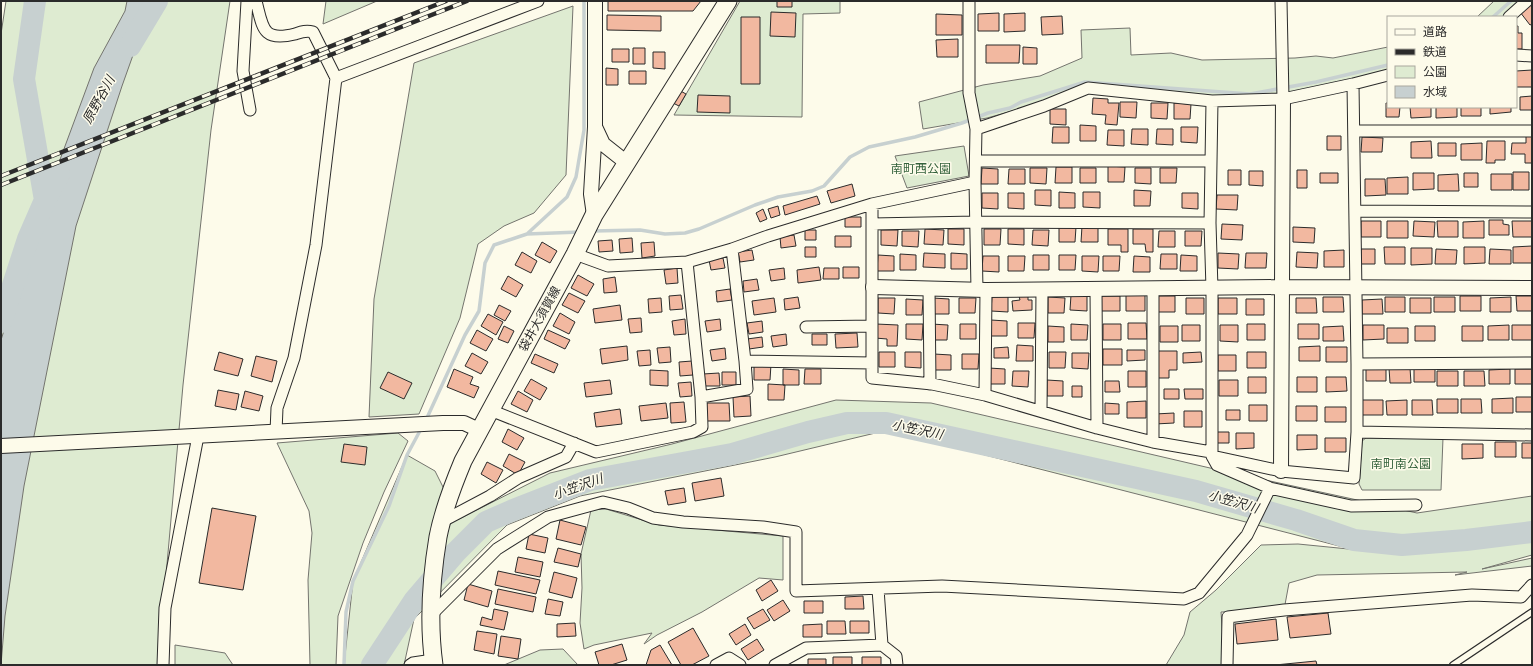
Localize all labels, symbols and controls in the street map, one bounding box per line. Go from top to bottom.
legend [1387,16,1517,108]
text: 道路 [1423,24,1447,41]
text: 鉄道 [1423,44,1447,61]
text: 公園 [1423,64,1447,81]
water label: 原野谷川 [79,71,120,127]
text: 水域 [1423,84,1447,101]
park label: 南町西公園 [891,161,951,178]
street label: 袋井大須賀線 [515,283,565,355]
water label: 小笠沢川 [890,416,946,445]
park label: 南町南公園 [1371,456,1431,473]
water label: 小笠沢川 [550,469,607,504]
water label: 小笠沢川 [1206,486,1262,518]

